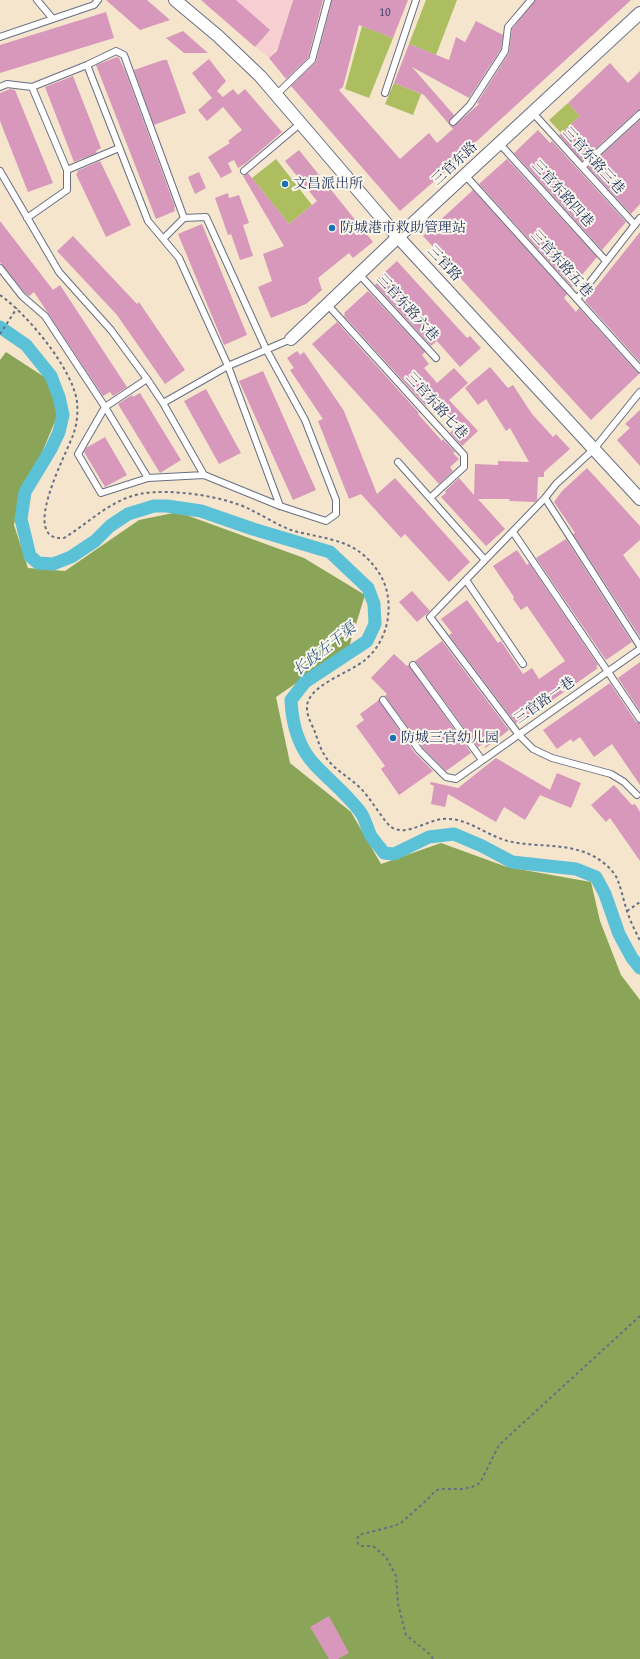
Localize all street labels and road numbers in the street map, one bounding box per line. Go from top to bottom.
street label: 三官东路三巷 [559,124,627,198]
street label: 三官东路 [429,139,481,189]
street label: 三官东路四巷 [528,157,596,231]
street label: 三官东路五巷 [527,227,595,301]
street label: 三官路 [424,243,464,285]
street label: 三官东路六巷 [373,271,441,345]
street label: 三官东路七巷 [402,369,470,443]
street label: 三官路一巷 [512,674,578,728]

